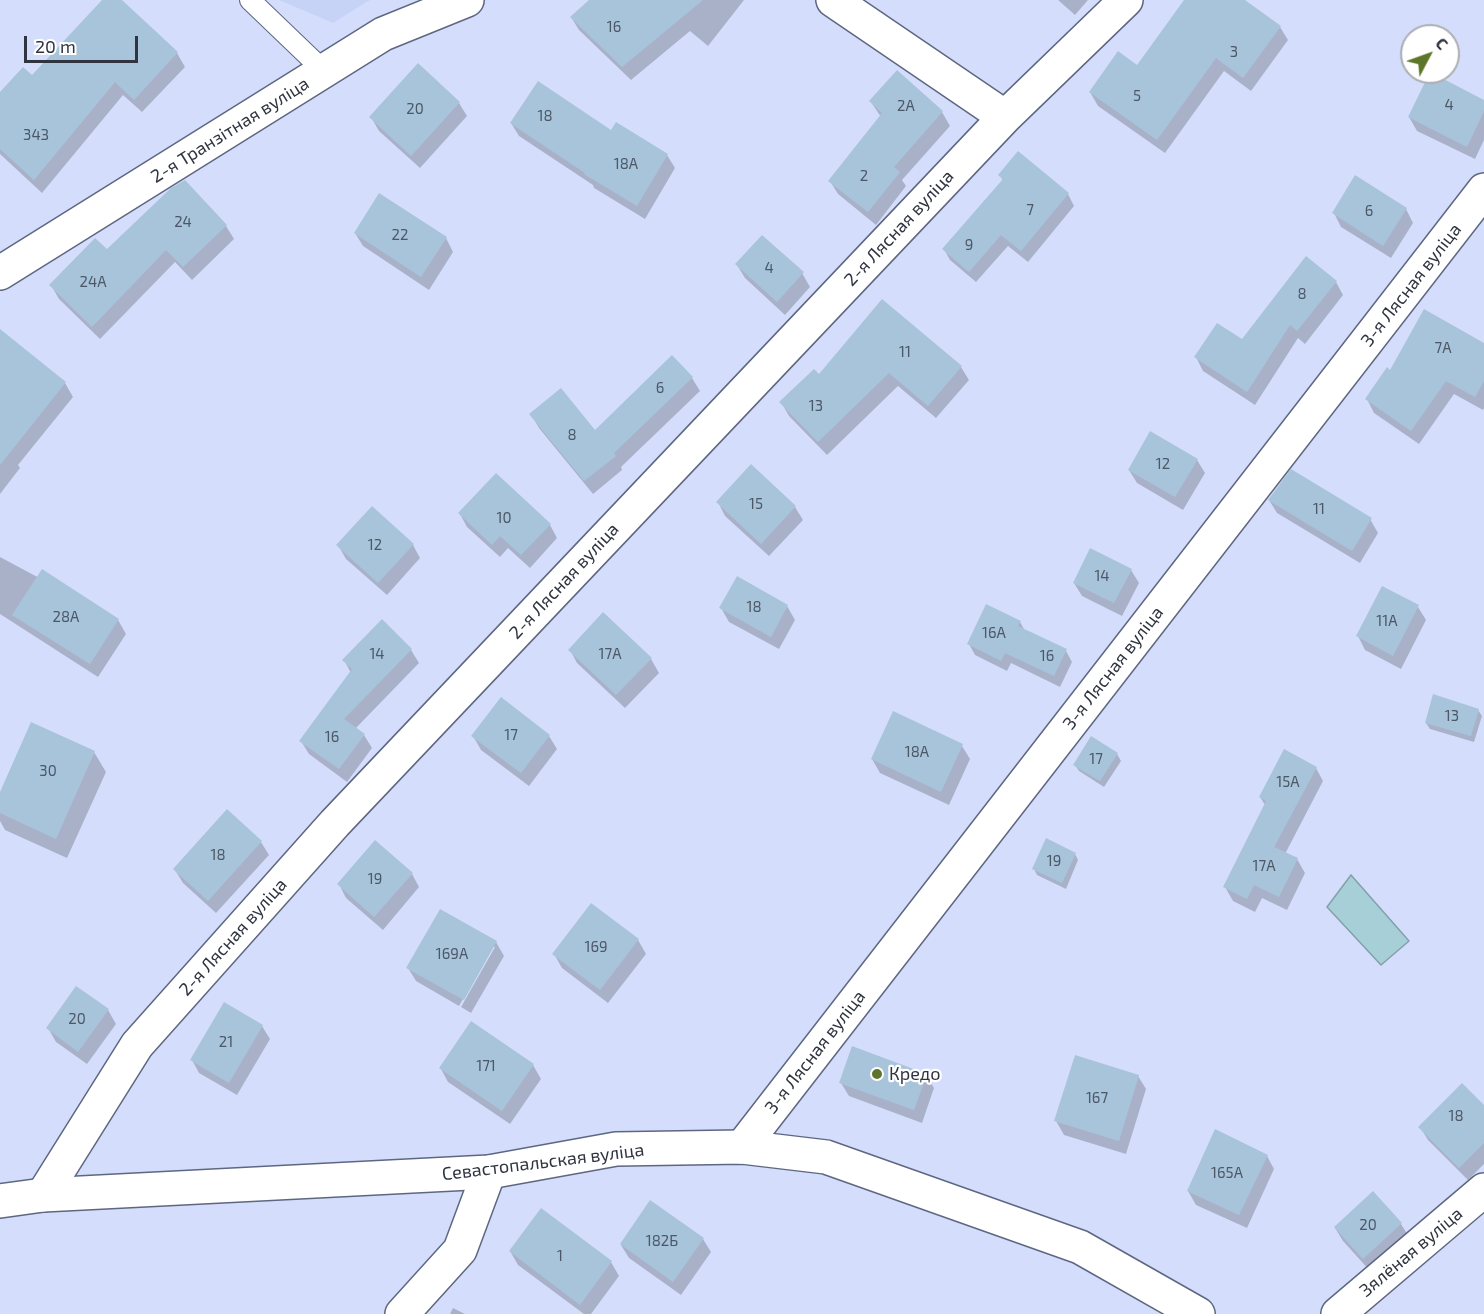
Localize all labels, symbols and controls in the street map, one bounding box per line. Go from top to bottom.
house number: 16 [607,18,621,36]
scale bar [27,24,141,62]
north arrow [1400,24,1460,84]
text: С [1432,33,1453,53]
text: 20 m [35,35,76,57]
house number: 3 [1230,43,1238,61]
street label: 2-я Транзітная вуліца [147,73,313,187]
house number: 5 [1133,87,1141,105]
house number: 4 [1444,96,1454,114]
house number: 2А [897,97,915,115]
house number: 20 [406,100,424,118]
house number: 18 [537,107,553,125]
house number: 34З [23,126,49,144]
house number: 18А [614,155,638,173]
street label: 2-я Лясная вуліца [840,166,958,290]
house number: 2 [860,167,868,185]
house number: 7 [1026,201,1034,219]
house number: 6 [1365,202,1373,220]
house number: 24 [174,213,192,231]
street label: 3-я Лясная вуліца [1356,219,1466,351]
house number: 22 [392,226,408,244]
house number: 9 [965,236,973,254]
house number: 4 [764,259,774,277]
house number: 24А [80,273,106,291]
house number: 8 [1297,285,1307,303]
house number: 7А [1434,339,1452,357]
house number: 11 [899,343,911,361]
house number: 6 [656,379,664,397]
house number: 13 [809,397,823,415]
house number: 8 [567,426,577,444]
house number: 12 [1156,455,1170,473]
house number: 15 [749,495,763,513]
house number: 11 [1313,500,1325,518]
house number: 10 [496,509,512,527]
street label: 2-я Лясная вуліца [505,519,623,643]
house number: 12 [368,536,382,554]
house number: 14 [1094,567,1110,585]
house number: 18 [746,598,762,616]
street label: 3-я Лясная вуліца [1058,602,1168,734]
house number: 28А [53,608,79,626]
house number: 11А [1376,612,1398,630]
house number: 16А [982,624,1006,642]
house number: 14 [369,645,385,663]
house number: 17А [599,645,621,663]
house number: 16 [1040,647,1054,665]
house number: 13 [1445,707,1459,725]
house number: 17 [504,726,518,744]
house number: 16 [325,728,339,746]
house number: 18А [905,743,929,761]
house number: 17 [1089,750,1103,768]
house number: 30 [39,762,57,780]
house number: 15А [1276,773,1300,791]
house number: 18 [210,846,226,864]
house number: 19 [1047,852,1061,870]
house number: 17А [1253,857,1275,875]
house number: 19 [368,870,382,888]
street label: 2-я Лясная вуліца [175,874,291,1000]
house number: 169 [584,938,608,956]
house number: 169А [436,945,468,963]
street label: 3-я Лясная вуліца [760,986,870,1118]
house number: 20 [68,1010,86,1028]
house number: 21 [219,1033,233,1051]
house number: 171 [476,1057,496,1075]
place label: Кредо [889,1063,941,1085]
marker: Кредо [870,1067,884,1081]
house number: 167 [1086,1089,1108,1107]
house number: 18 [1448,1107,1464,1125]
street label: Севастопальская вуліца [441,1139,645,1185]
house number: 165А [1211,1164,1243,1182]
street label: Зялёная вуліца [1355,1203,1467,1301]
house number: 20 [1359,1216,1377,1234]
house number: 182Б [646,1232,678,1250]
house number: 1 [557,1247,563,1265]

